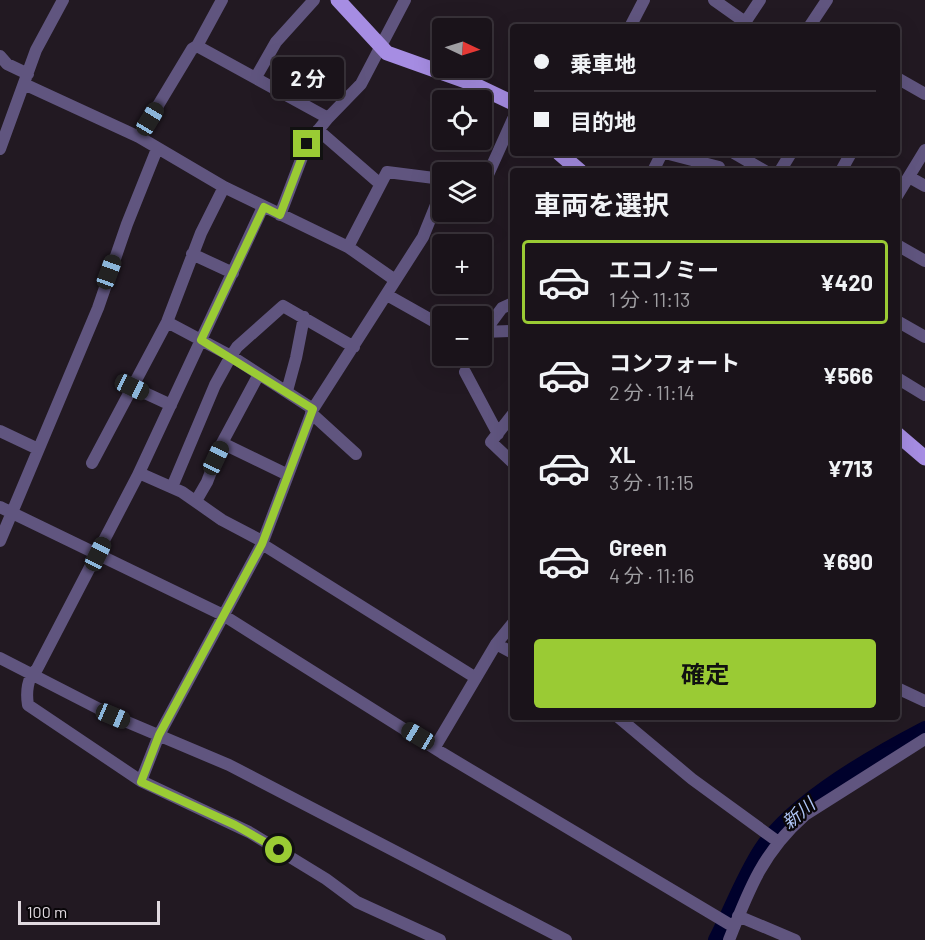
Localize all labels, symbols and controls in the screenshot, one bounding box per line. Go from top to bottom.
north arrow [432,18,492,78]
map controls [432,18,492,366]
text: 乗車地 [570,50,636,76]
callout: 2 分 [271,57,343,99]
text: 2 分 [290,66,326,90]
button: locate [432,90,492,150]
car [133,99,167,139]
text: 目的地 [570,108,636,134]
route end [293,130,320,157]
button: layers [432,162,492,222]
text: 車両を選択 [534,188,669,220]
button: + [432,234,492,294]
car [94,252,124,292]
icon: car [537,255,591,309]
text: エコノミー [609,256,719,282]
text: ¥420 [820,269,873,295]
text: 1 分 · 11:13 [609,287,690,311]
button: − [432,306,492,366]
icon: car [537,348,591,402]
text: コンフォート [609,349,740,375]
text: ¥566 [822,362,873,388]
car [112,371,152,403]
text: 2 分 · 11:14 [609,380,695,404]
car [200,438,232,478]
icon: car [537,441,591,495]
text: XL [609,441,635,467]
text: ¥713 [827,455,873,481]
text: 3 分 · 11:15 [609,470,694,494]
car [82,534,114,574]
icon: car [537,534,591,588]
text: Green [609,534,667,560]
text: ¥690 [822,548,873,574]
text: 4 分 · 11:16 [609,563,694,587]
button: 確定 [534,639,876,708]
car [93,701,133,731]
car [398,719,438,753]
water label: 新川 [777,792,820,833]
route start [265,836,292,863]
scale bar [18,898,160,926]
text: 100 m [27,902,67,921]

